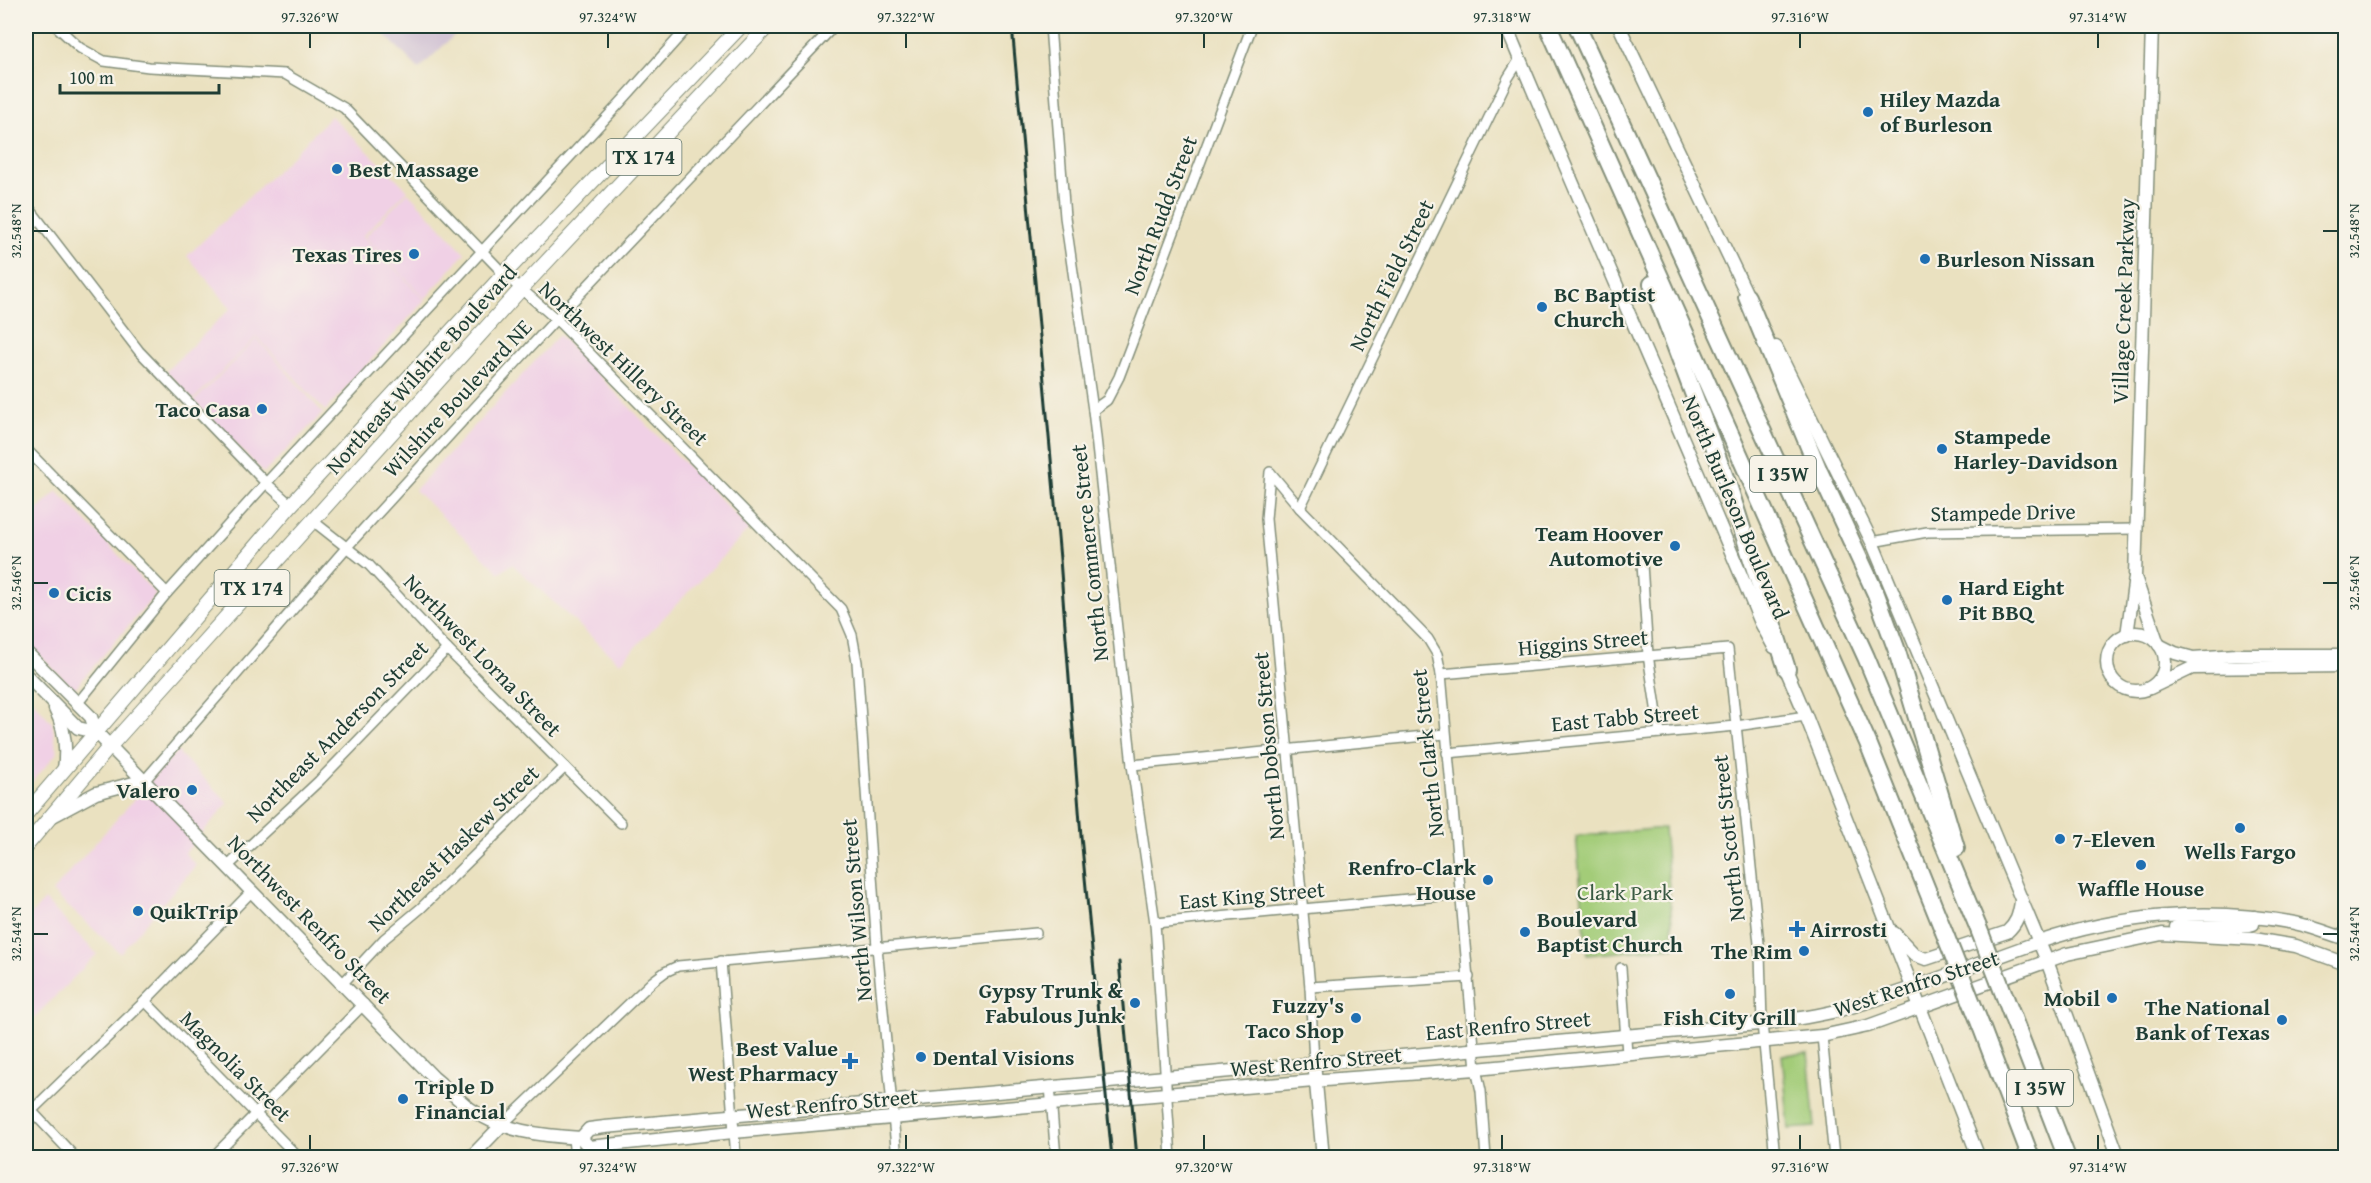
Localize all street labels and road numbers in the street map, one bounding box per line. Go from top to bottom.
street label: North Rudd Street [1115,131,1205,299]
road number: TX 174 [606,139,682,175]
street label: North Field Street [1340,193,1442,356]
street label: Village Creek Parkway [2103,198,2143,404]
street label: Northeast Wilshire Boulevard [318,257,524,481]
street label: Northwest Hillery Street [532,273,716,453]
street label: Wilshire Boulevard NE [375,312,539,484]
street label: North Burleson Boulevard [1674,390,1798,624]
street label: North Commerce Street [1062,442,1116,663]
road number: I 35W [1750,456,1816,492]
street label: Stampede Drive [1930,495,2076,529]
street label: Northwest Lorna Street [396,566,570,744]
road number: TX 174 [214,570,290,606]
street label: Higgins Street [1517,620,1650,664]
street label: Northeast Anderson Street [239,632,436,829]
street label: North Dobson Street [1244,651,1292,841]
street label: North Clark Street [1402,667,1452,839]
street label: East Tabb Street [1550,695,1700,739]
street label: North Scott Street [1703,753,1753,923]
street label: Northeast Haskew Street [360,757,546,939]
street label: North Wilson Street [832,817,880,1003]
street label: Northwest Renfro Street [221,827,400,1011]
street label: East King Street [1178,873,1326,917]
street label: West Renfro Street [1829,941,2003,1025]
street label: East Renfro Street [1424,1002,1592,1048]
street label: Magnolia Street [173,1003,299,1129]
street label: West Renfro Street [1229,1038,1403,1084]
road number: I 35W [2007,1070,2073,1106]
street label: West Renfro Street [745,1080,919,1126]

